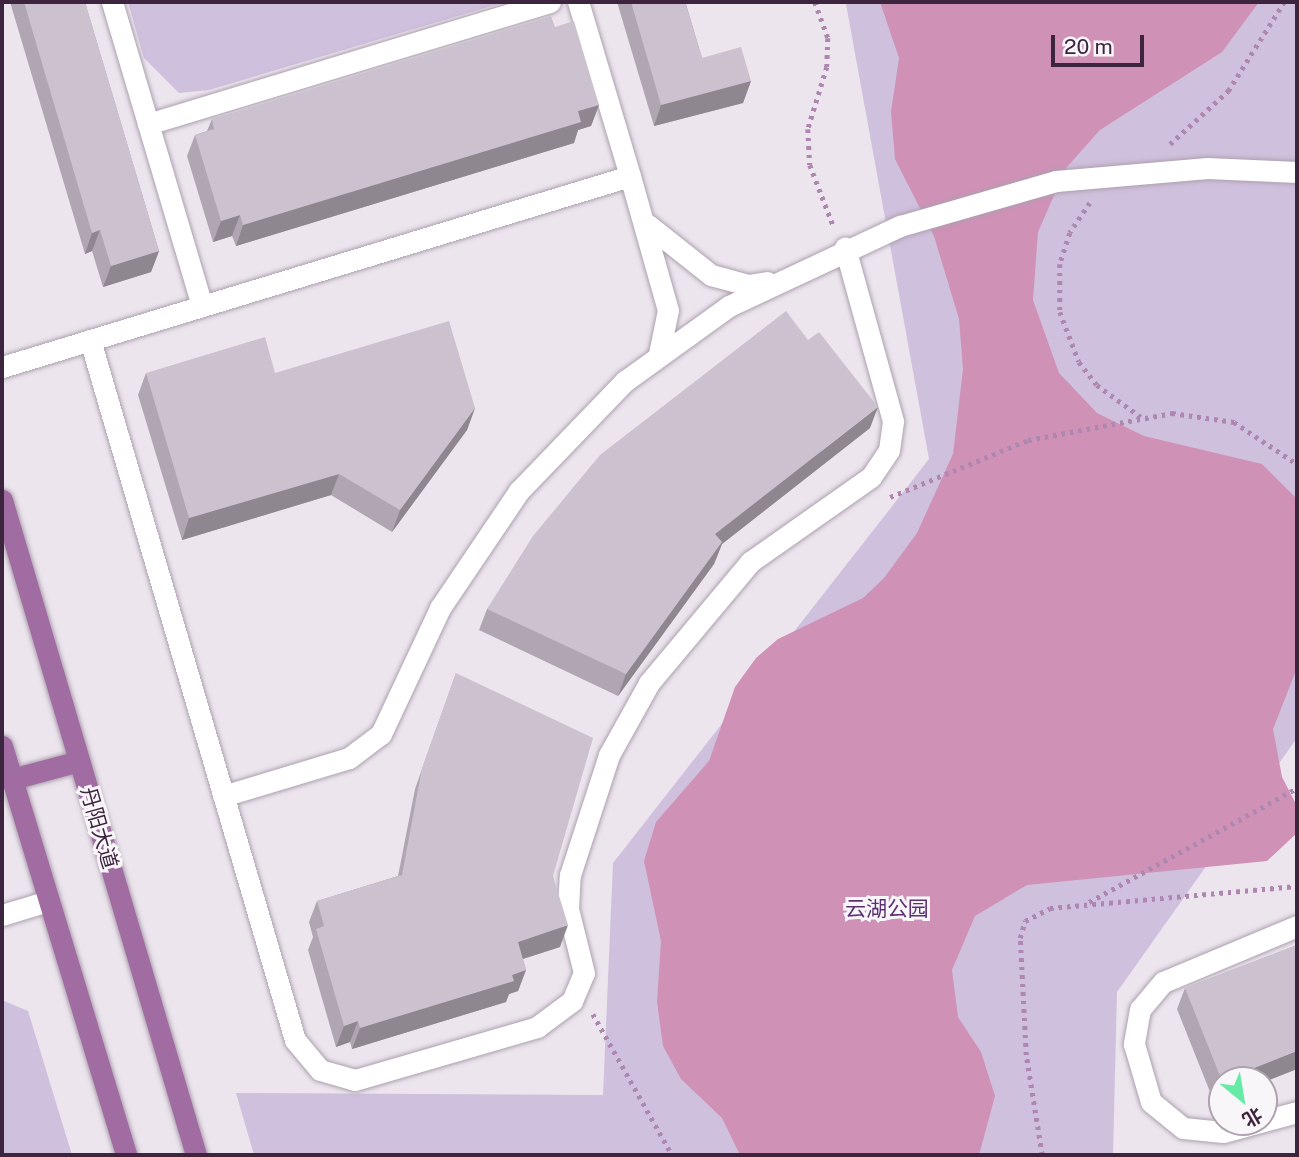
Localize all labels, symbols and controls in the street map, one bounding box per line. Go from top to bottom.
scale bar [1054,21,1147,65]
text: 20 m [1064,34,1113,59]
street label: 丹阳大道 [75,784,123,872]
park label: 云湖公园 [845,896,929,922]
north arrow [1208,1066,1278,1136]
text: 北 [1239,1103,1266,1132]

